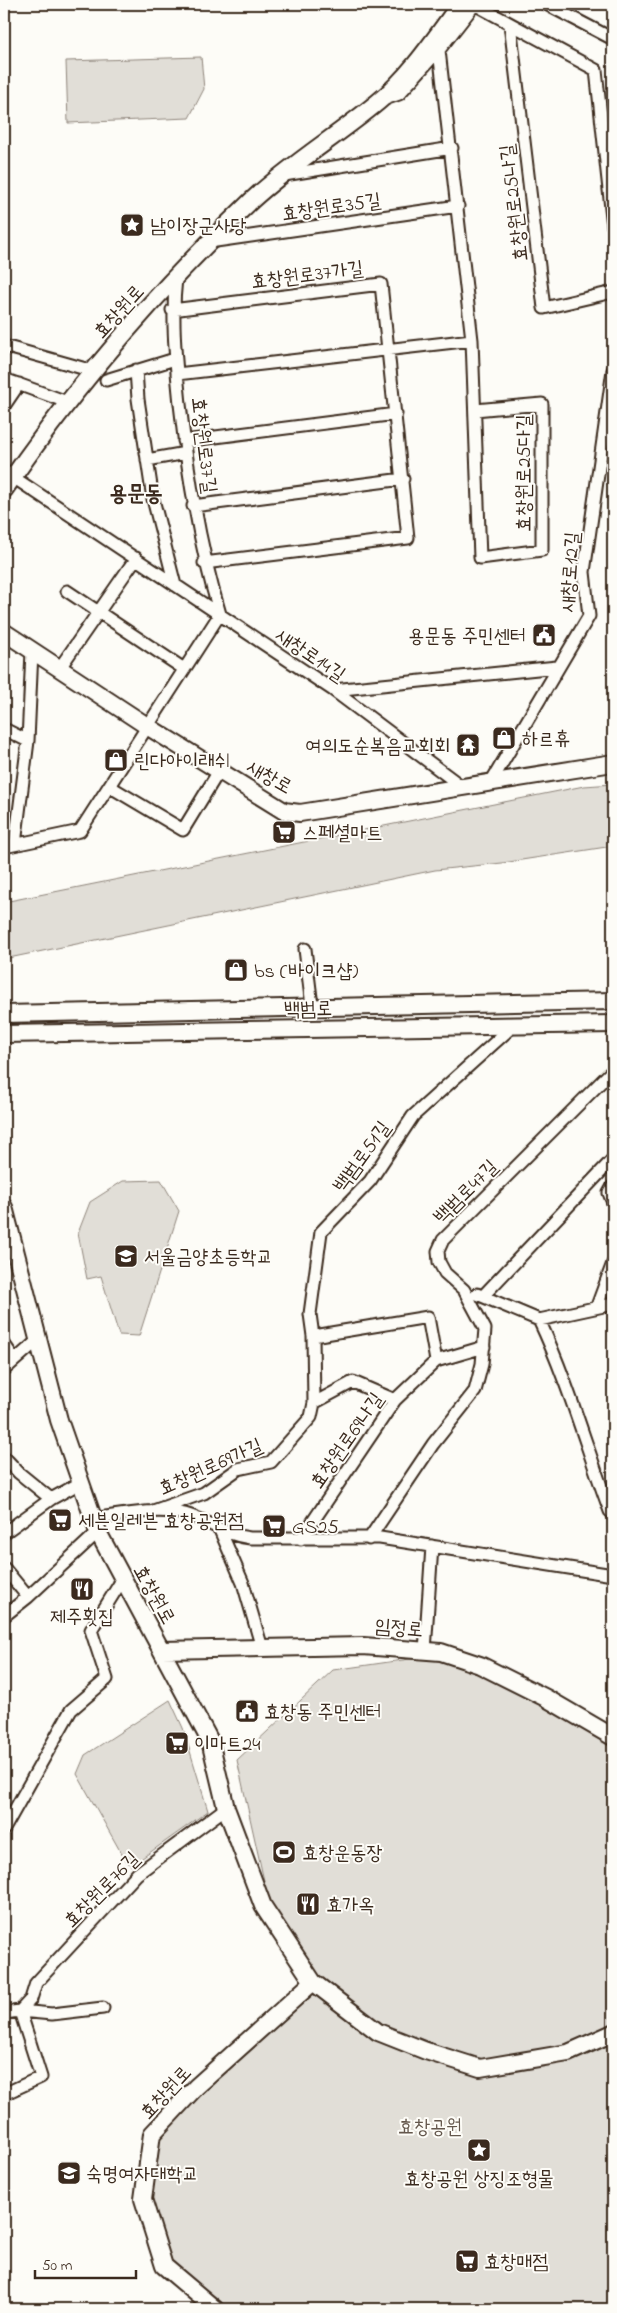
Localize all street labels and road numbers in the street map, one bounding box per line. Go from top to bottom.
street label: 효창원로25나길 [494,142,537,263]
street label: 효창원로35길 [280,187,383,230]
street label: 효창원로37가길 [249,255,365,298]
street label: 효창원로 [88,279,152,346]
street label: 효창원로37길 [182,395,223,495]
street label: 효창원로25다길 [511,414,540,532]
street label: 새창로12길 [554,531,589,613]
street label: 새창로14길 [269,622,350,690]
street label: 새창로 [241,754,297,803]
street label: 백범로 [284,996,332,1025]
street label: 백범로51길 [327,1116,399,1199]
street label: 백범로47길 [428,1154,506,1232]
street label: 효창원로69나길 [304,1387,392,1495]
street label: 효창원로69가길 [154,1432,268,1504]
street label: 효창원로 [125,1560,181,1630]
street label: 임정로 [373,1613,424,1646]
street label: 효창원로76길 [58,1846,147,1935]
street label: 효창원로 [134,2060,199,2127]

